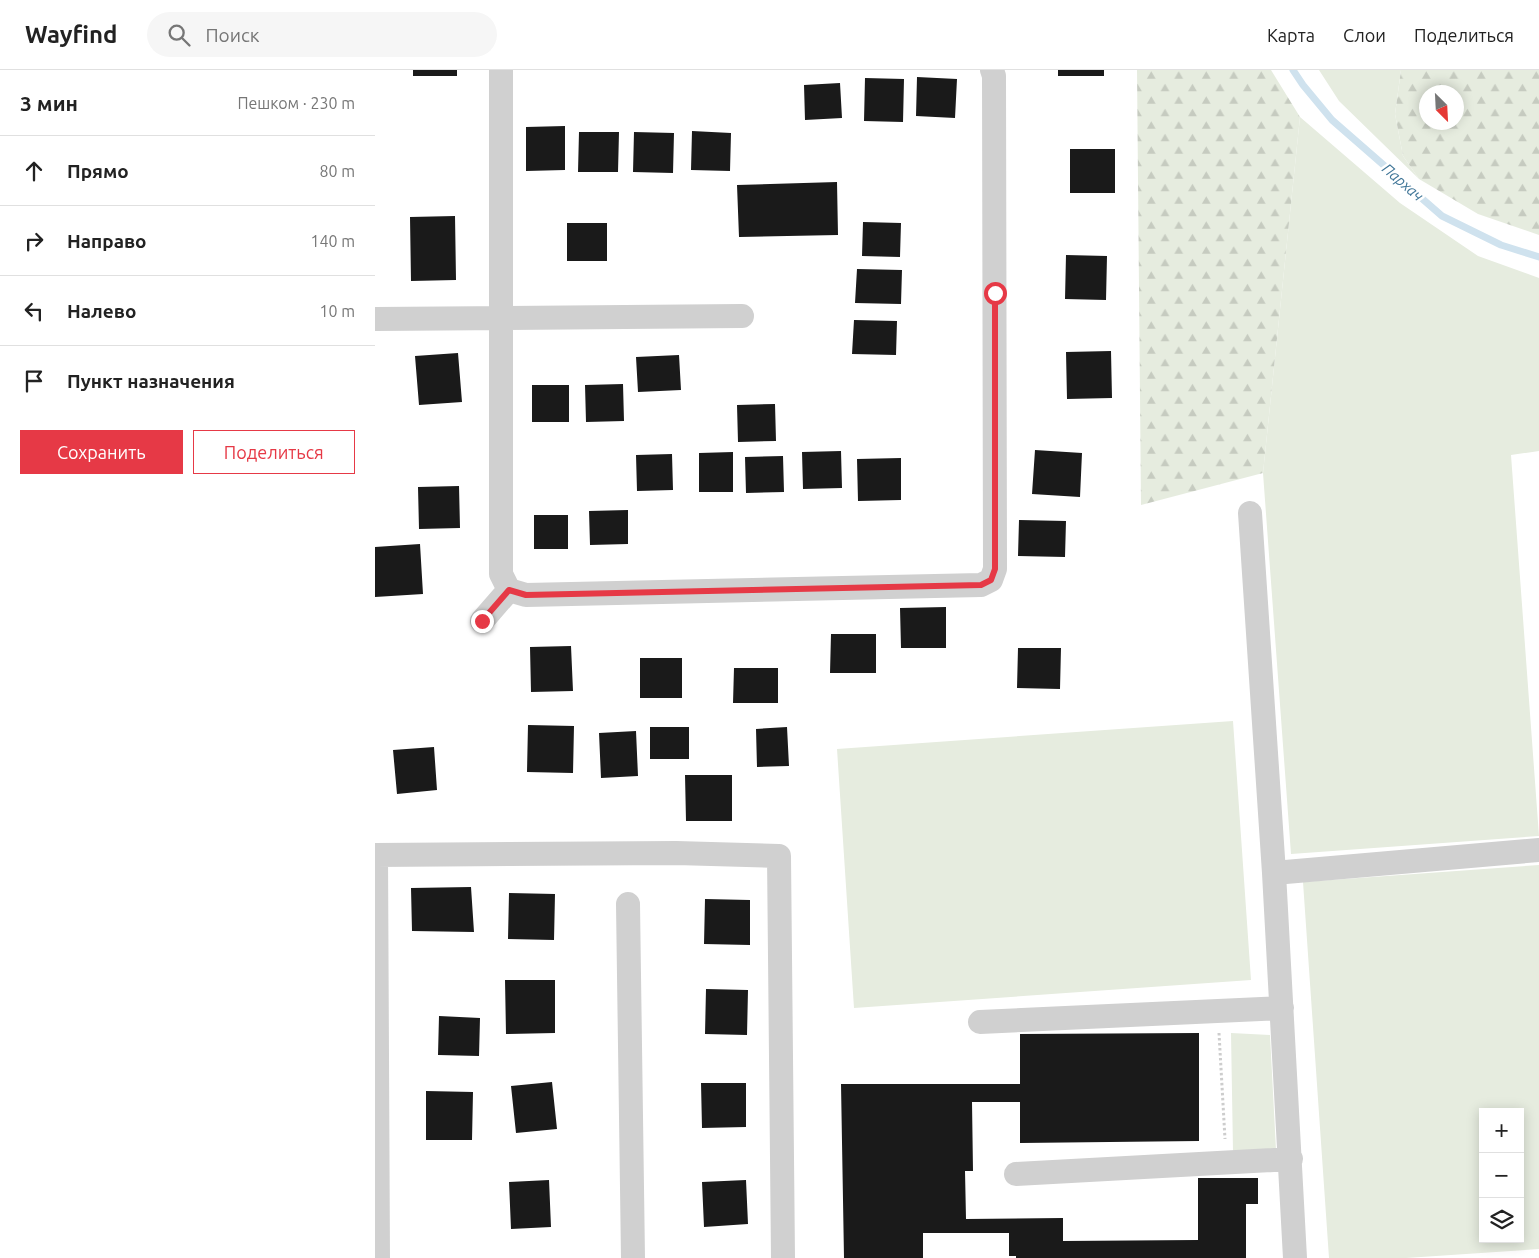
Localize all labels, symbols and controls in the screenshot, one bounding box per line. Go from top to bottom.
search box [147,12,497,57]
text: Wayfind [25,21,117,48]
icon: search [165,21,193,49]
text: Поиск [205,24,260,46]
text: Карта [1267,25,1315,45]
text: Слои [1343,25,1386,45]
text: Поделиться [1414,25,1514,45]
north arrow [1419,85,1464,130]
text: 3 мин [20,91,78,115]
text: Пешком · 230 m [237,94,355,112]
icon: ahead [20,157,48,185]
text: Прямо [67,160,129,182]
water label: Пархач [1379,160,1427,205]
text: 80 m [319,162,355,180]
icon: right [20,227,48,255]
text: Направо [67,230,147,252]
text: 140 m [310,232,355,250]
route start [984,282,1007,305]
icon: left [20,297,48,325]
text: Налево [67,300,136,322]
text: 10 m [319,302,355,320]
icon: arrive [20,367,48,395]
text: Пункт назначения [67,370,235,392]
button: Сохранить [20,430,183,474]
button: Поделиться [193,430,355,474]
route end [471,610,494,633]
map controls [1479,1108,1524,1243]
button: + [1479,1108,1524,1153]
button: − [1479,1153,1524,1198]
button: layers [1479,1198,1524,1243]

